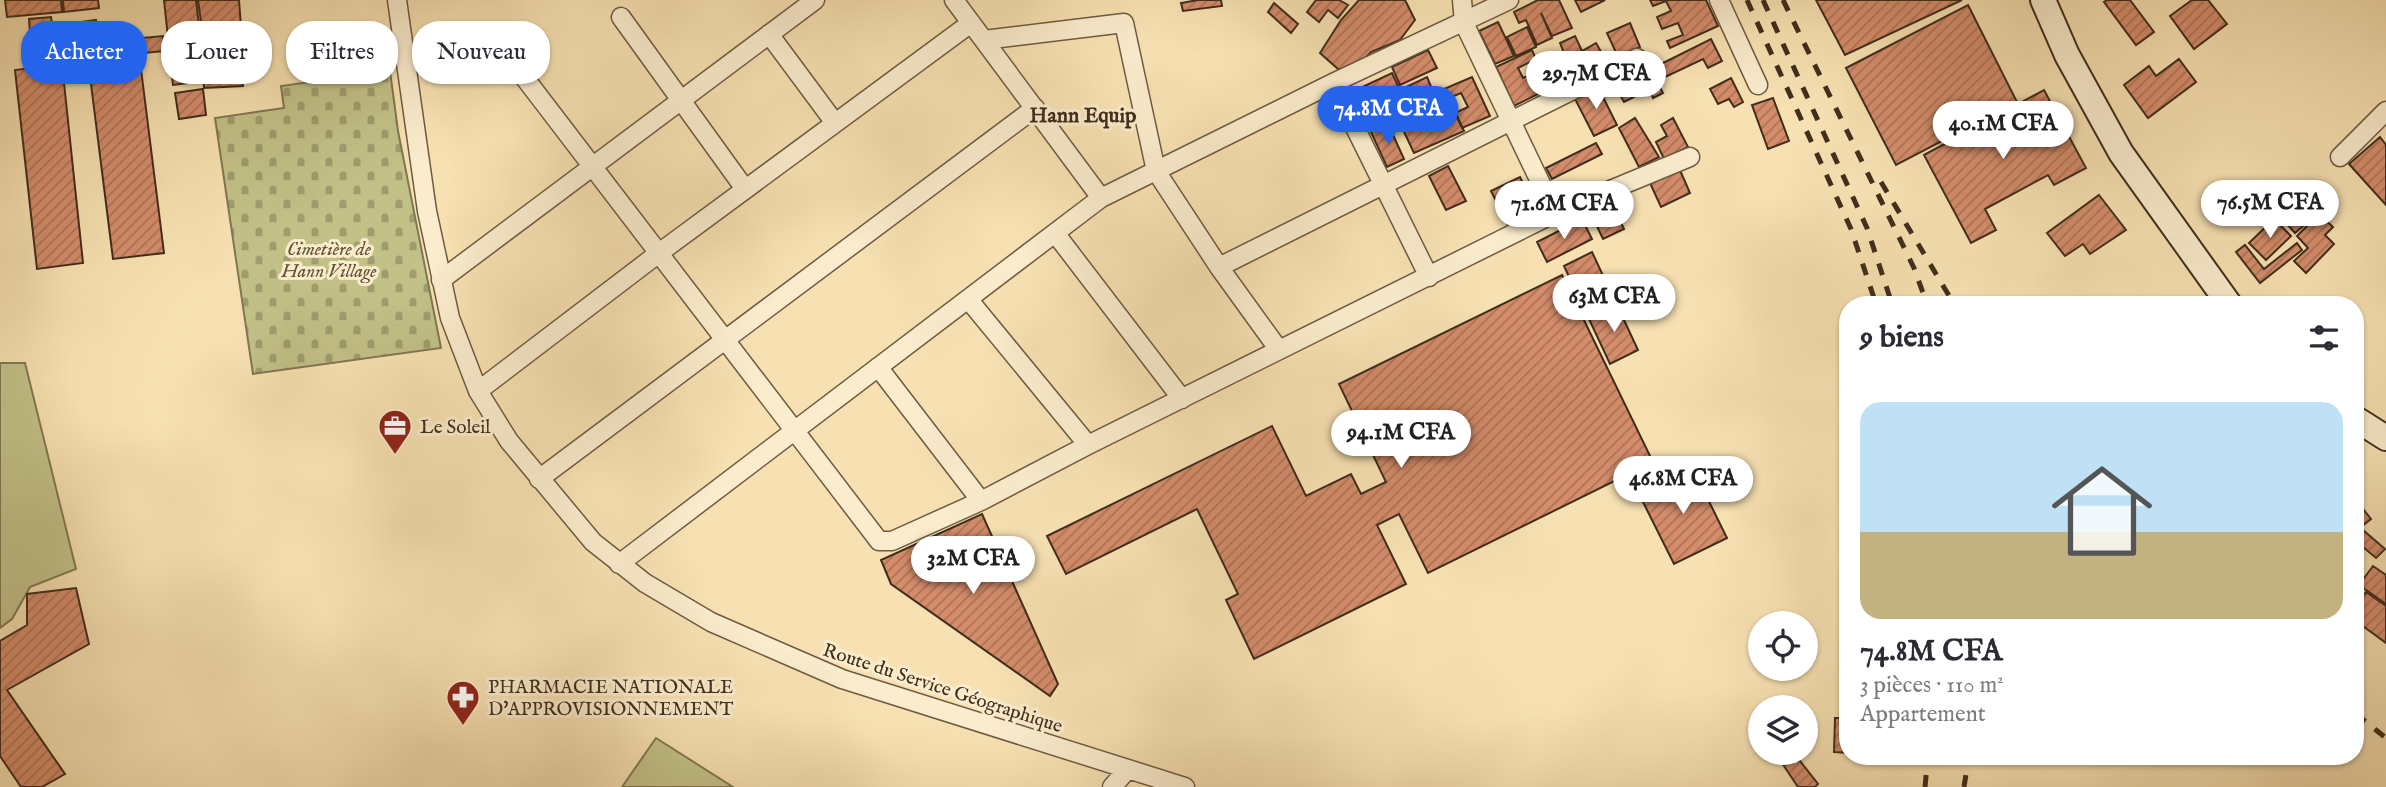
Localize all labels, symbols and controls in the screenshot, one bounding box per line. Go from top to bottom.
chip: Acheter [21,21,147,84]
chip: Louer [161,21,272,84]
chip: Filtres [286,21,398,84]
chip: Nouveau [412,21,550,84]
pin: 29.7M CFA [1516,52,1676,111]
text: 29.7M CFA [1542,59,1650,88]
pin: 74.8M CFA [1308,86,1468,146]
text: 74.8M CFA [1333,94,1443,123]
pin: 40.1M CFA [1923,102,2083,161]
district label: Hann Equip [1030,103,1137,130]
text: 40.1M CFA [1949,109,2057,138]
pin: 76.5M CFA [2190,180,2350,240]
pin: 71.6M CFA [1484,182,1644,241]
text: 76.5M CFA [2217,188,2323,217]
text: 71.6M CFA [1511,189,1617,218]
park label: Cimetière de Hann Village [280,238,377,284]
pin: 63M CFA [1549,274,1679,334]
text: 63M CFA [1569,282,1659,311]
text: 9 biens [1860,319,1944,357]
icon: filters [2305,319,2343,357]
office icon: Le Soleil [376,407,414,456]
pin: 94.1M CFA [1321,410,1481,470]
place label: Le Soleil [420,416,491,440]
text: 94.1M CFA [1347,418,1455,447]
icon: home [2039,448,2165,574]
pin: 46.8M CFA [1603,456,1763,516]
text: 46.8M CFA [1629,464,1737,493]
pin: 32M CFA [908,536,1038,596]
text: 32M CFA [927,544,1019,573]
map controls [1748,611,1818,765]
button: locate [1748,611,1818,681]
text: 74.8M CFA [1860,633,2002,671]
street label: Route du Service Géographique [819,639,1066,739]
text: 3 pièces · 110 m² [1860,671,2004,700]
place label: PHARMACIE NATIONALE D'APPROVISIONNEMENT [488,676,733,722]
pharmacy icon: PHARMACIE NATIONALE D'APPROVISIONNEMENT [444,678,482,727]
button: layers [1748,695,1818,765]
text: Appartement [1860,700,1986,729]

